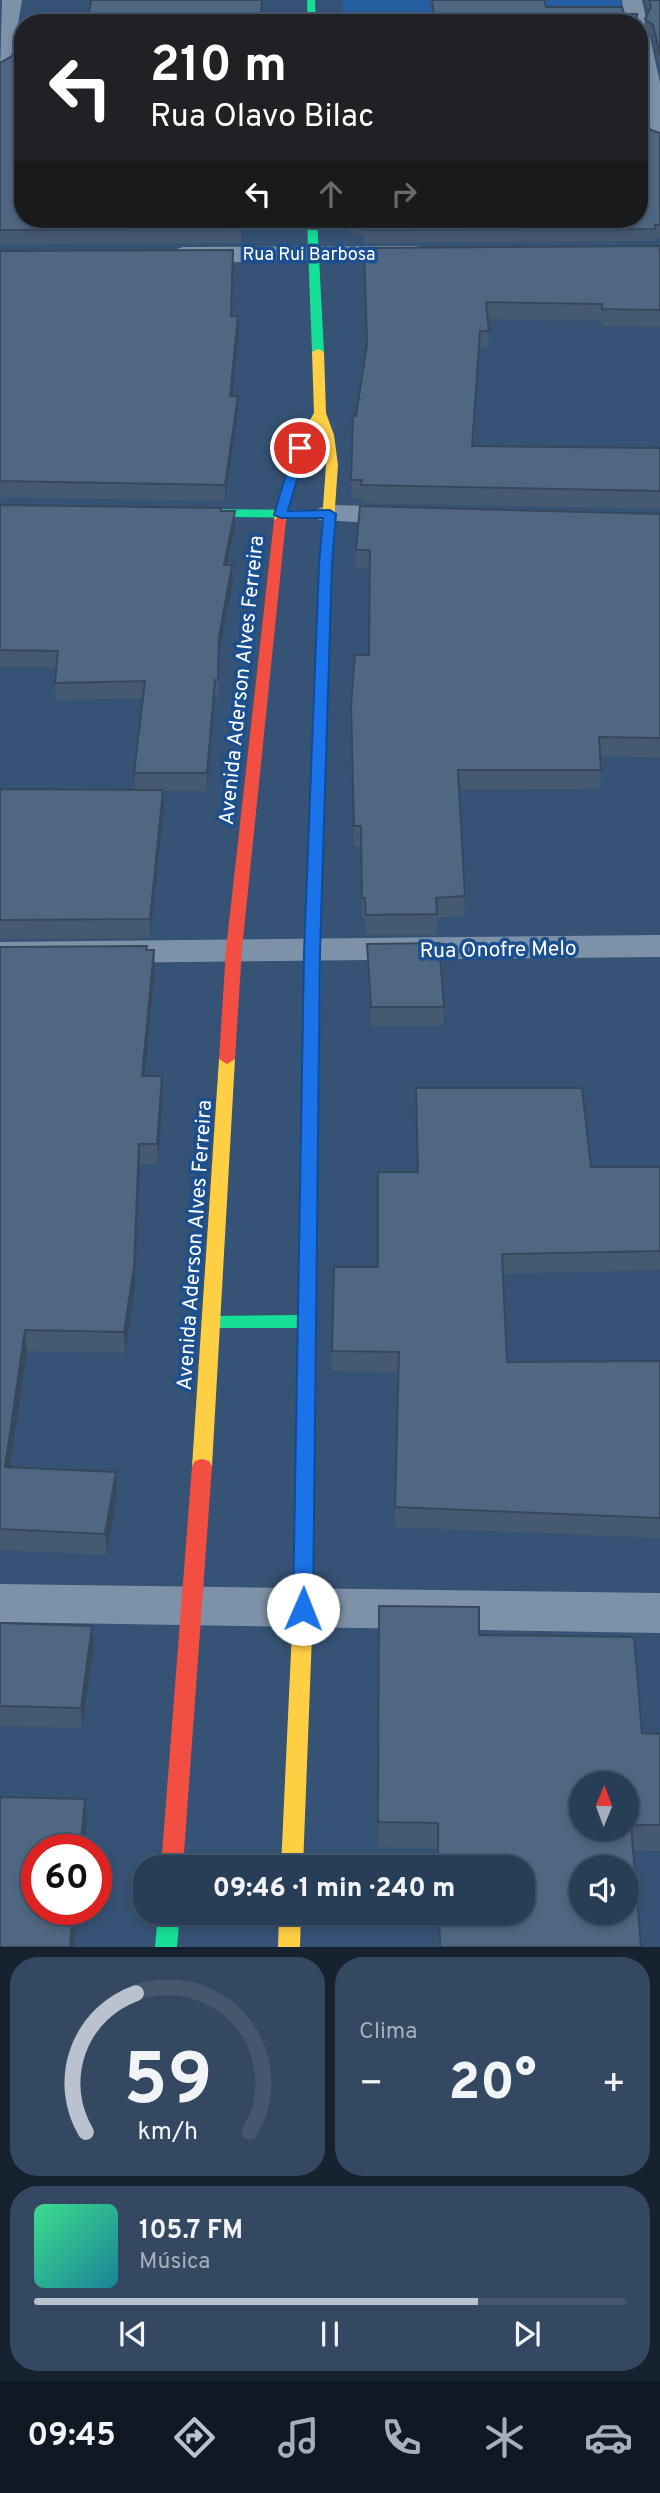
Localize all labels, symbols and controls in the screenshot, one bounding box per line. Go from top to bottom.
text: 210 m [150,37,287,99]
icon: left [35,42,126,133]
text: Rua Olavo Bilac [150,98,374,138]
icon: left [239,175,277,213]
icon: ahead [312,175,350,213]
icon: right [385,175,423,213]
street label: Rua Rui Barbosa [243,244,375,267]
pin [270,418,330,478]
icon: arrive [281,429,319,467]
street label: Avenida Aderson Alves Ferreira [214,534,271,826]
street label: Rua Onofre Melo [419,936,577,965]
street label: Avenida Aderson Alves Ferreira [172,1099,219,1391]
position arrow [266,1572,340,1646]
north arrow [569,1771,639,1841]
map controls [569,1771,639,1925]
speed limit sign: 60 [21,1834,112,1925]
button: sound [569,1855,639,1925]
text: 09:46 · 1 min · 240 m [213,1873,455,1906]
text: Clima [359,2018,417,2047]
text: 59 [123,2039,212,2131]
text: 20° [448,2052,537,2118]
text: − [359,2061,384,2110]
text: + [601,2061,626,2110]
text: km/h [137,2117,198,2149]
text: 105.7 FM [139,2215,243,2248]
text: Música [139,2248,210,2277]
icon: previous [114,2315,152,2353]
icon: pause [311,2315,349,2353]
icon: next [508,2315,546,2353]
icon: directions [170,2413,219,2462]
icon: music [274,2413,323,2462]
icon: phone [377,2413,426,2462]
icon: climate [480,2413,529,2462]
icon: car [584,2413,633,2462]
text: 09:45 [27,2417,116,2457]

